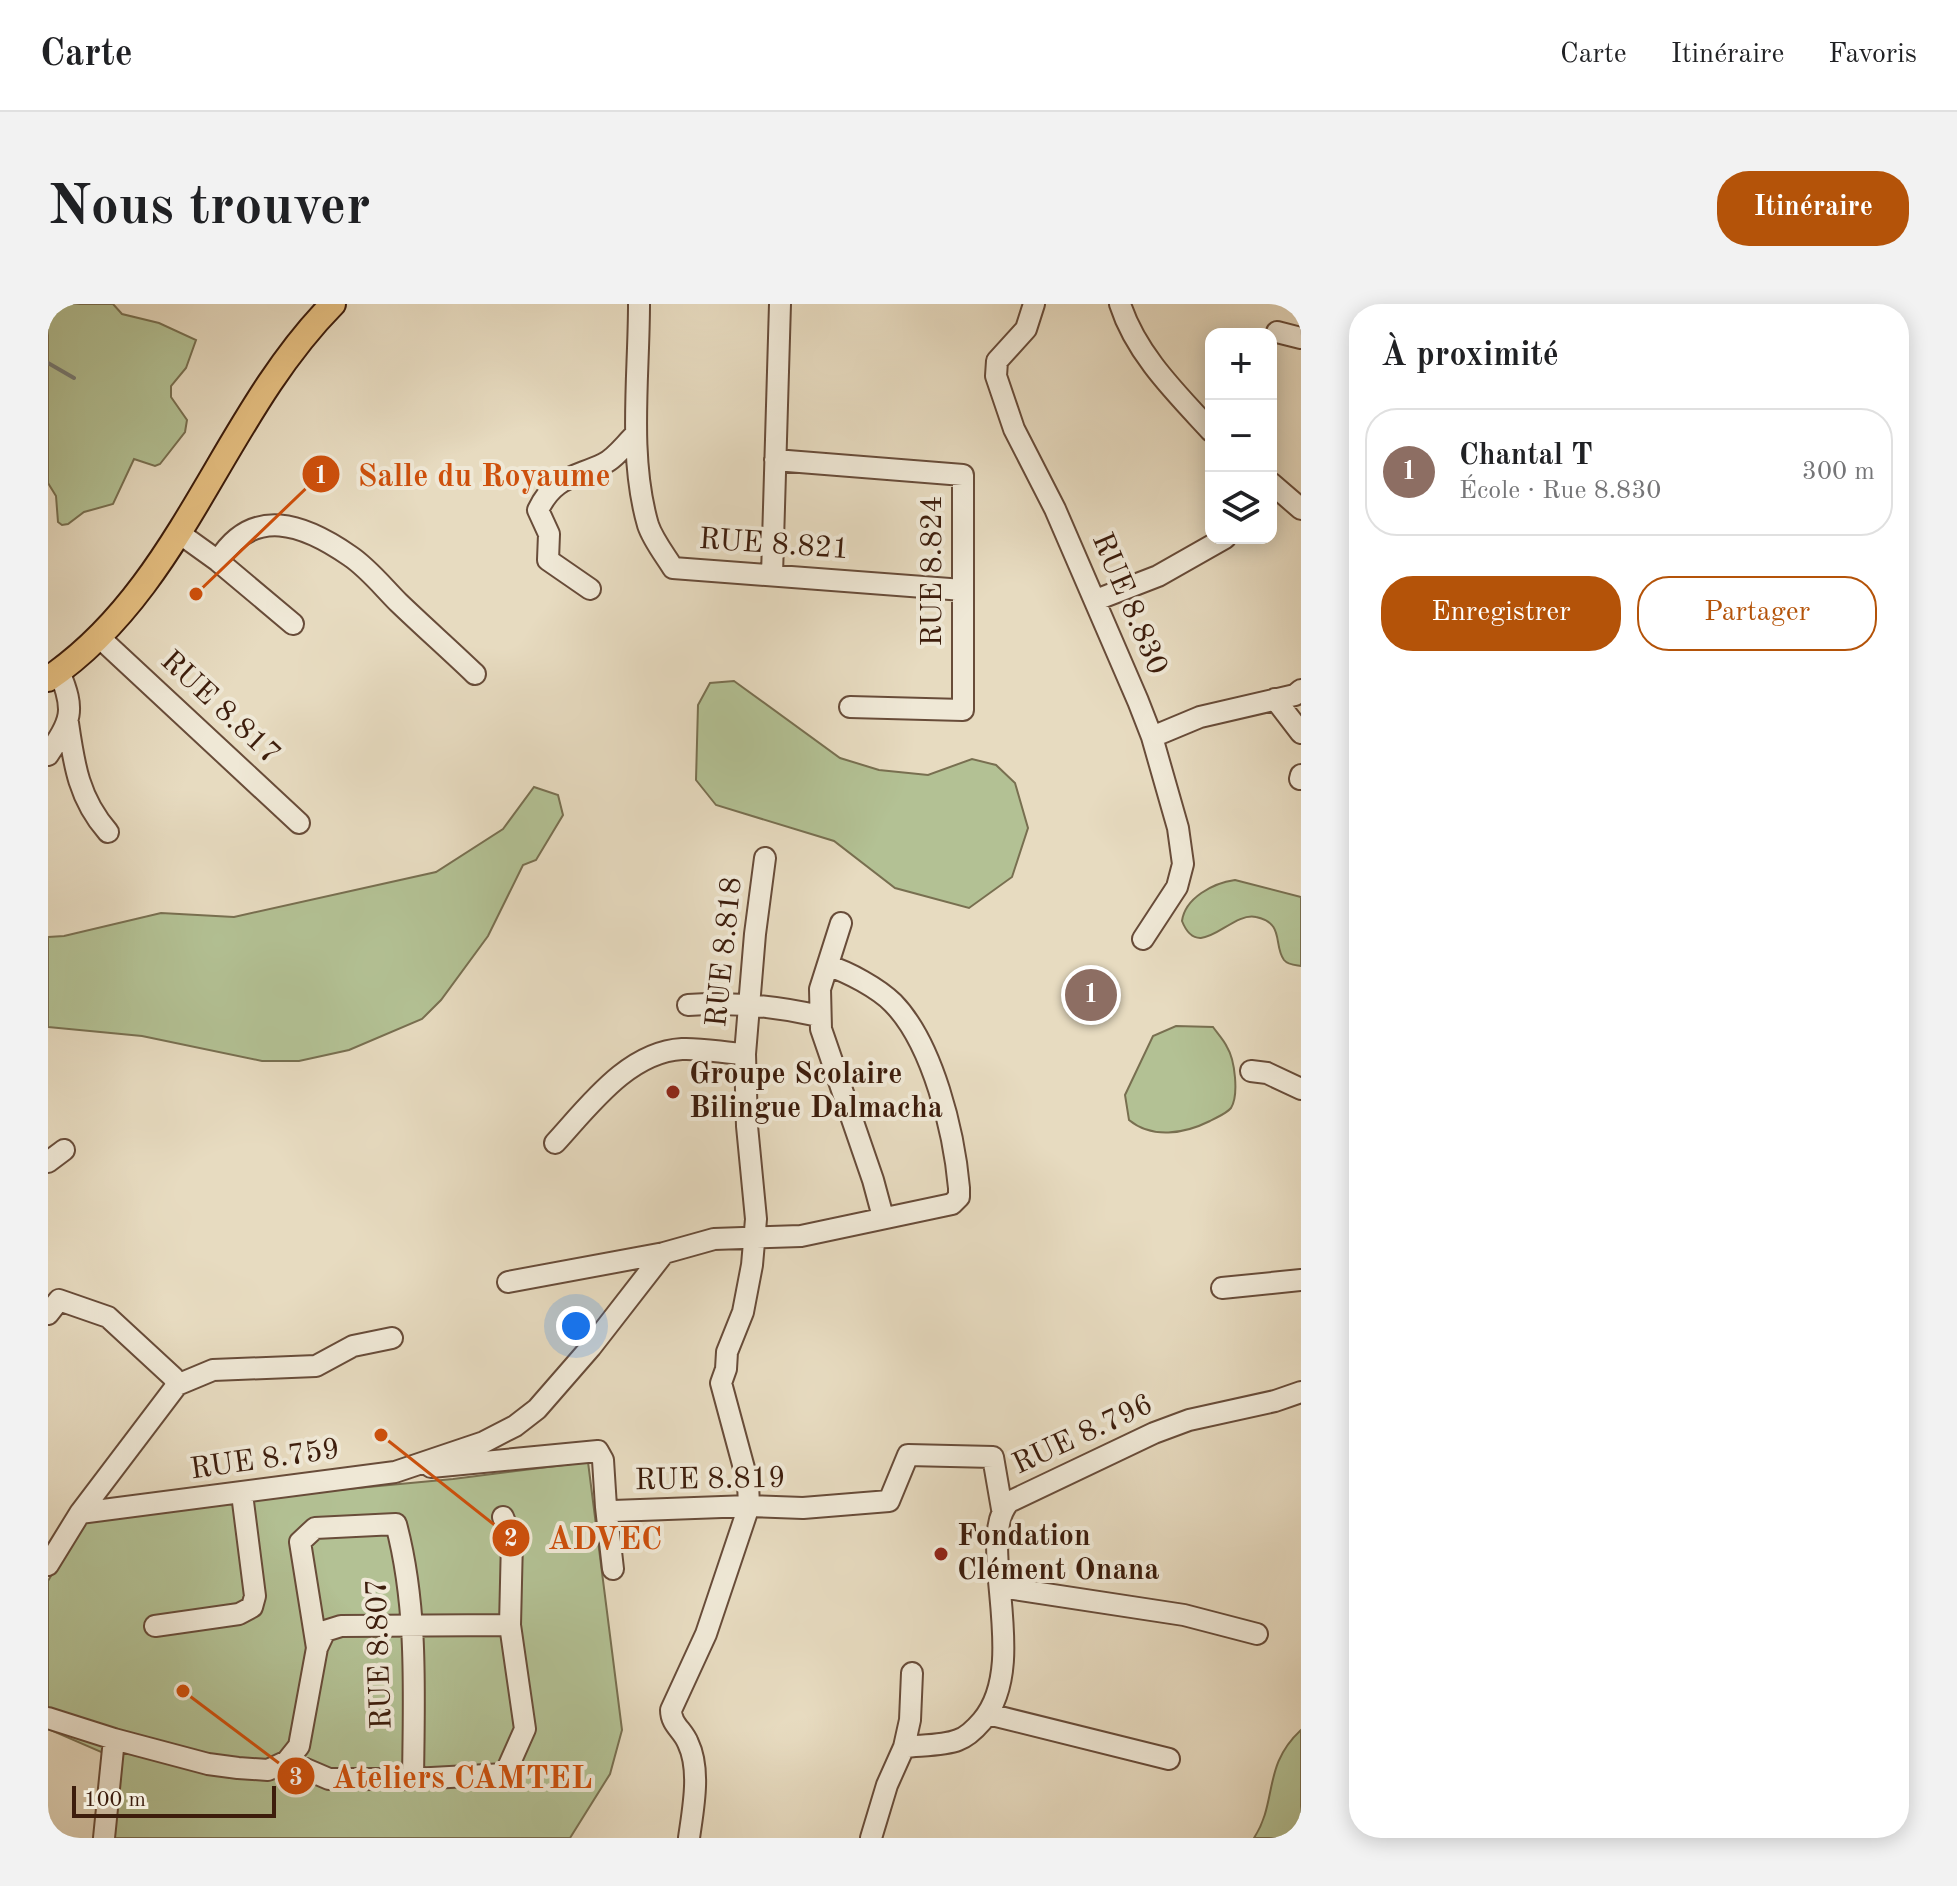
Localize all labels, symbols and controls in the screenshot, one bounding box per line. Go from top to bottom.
text: Carte [40,36,133,74]
text: Carte [1560,41,1627,69]
text: Itinéraire [1671,41,1784,69]
text: Favoris [1828,41,1917,69]
button: Itinéraire [1717,171,1909,246]
text: Nous trouver [48,180,371,236]
map controls [1205,328,1277,544]
button: + [1205,328,1277,400]
text: À proximité [1381,339,1559,373]
button: − [1205,400,1277,472]
text: Chantal T [1459,441,1593,471]
callout: Salle du Royaume [301,446,626,502]
text: 1 [1401,459,1417,485]
text: 300 m [1802,459,1875,485]
text: Salle du Royaume [357,462,611,494]
text: 1 [314,465,328,489]
button: layers [1205,472,1277,544]
text: École · Rue 8.830 [1459,478,1661,504]
street label: RUE 8.824 [918,496,948,646]
street label: RUE 8.821 [698,525,850,565]
street label: RUE 8.830 [1086,529,1172,679]
button: Enregistrer [1381,576,1621,651]
button: Partager [1637,576,1877,651]
street label: RUE 8.817 [155,646,285,770]
street label: RUE 8.818 [702,875,748,1029]
pin: 1 [1065,965,1117,1025]
place label: Groupe Scolaire Bilingue Dalmacha [689,1060,943,1124]
marker: Groupe Scolaire Bilingue Dalmacha [664,1083,682,1101]
your location [556,1306,596,1346]
street label: RUE 8.796 [1008,1390,1158,1480]
street label: RUE 8.759 [188,1435,342,1485]
street label: RUE 8.819 [634,1464,786,1496]
callout: ADVEC [491,1510,678,1566]
place label: Fondation Clément Onana [957,1522,1160,1586]
text: ADVEC [548,1525,662,1557]
text: 2 [504,1528,518,1552]
marker: Fondation Clément Onana [932,1545,950,1563]
street label: RUE 8.807 [362,1578,398,1730]
callout: Ateliers CAMTEL [276,1748,609,1804]
text: Ateliers CAMTEL [332,1764,592,1796]
text: 3 [289,1767,303,1791]
scale bar [72,1782,276,1818]
text: 100 m [84,1789,146,1811]

